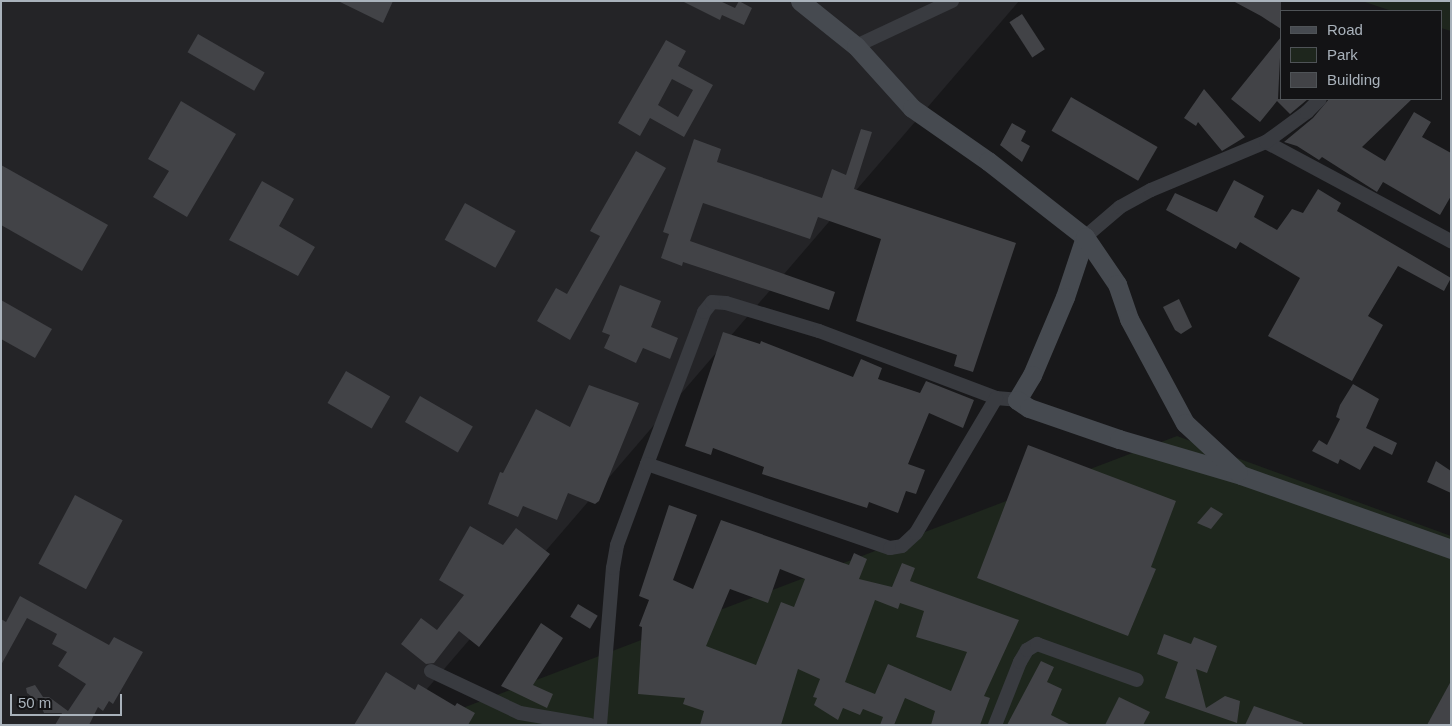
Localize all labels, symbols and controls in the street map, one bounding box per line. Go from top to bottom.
legend [1280,10,1442,100]
text: Road [1327,21,1363,38]
text: Park [1327,46,1358,63]
text: Building [1327,71,1380,88]
scale bar [12,684,125,716]
text: 50 m [18,694,51,711]

